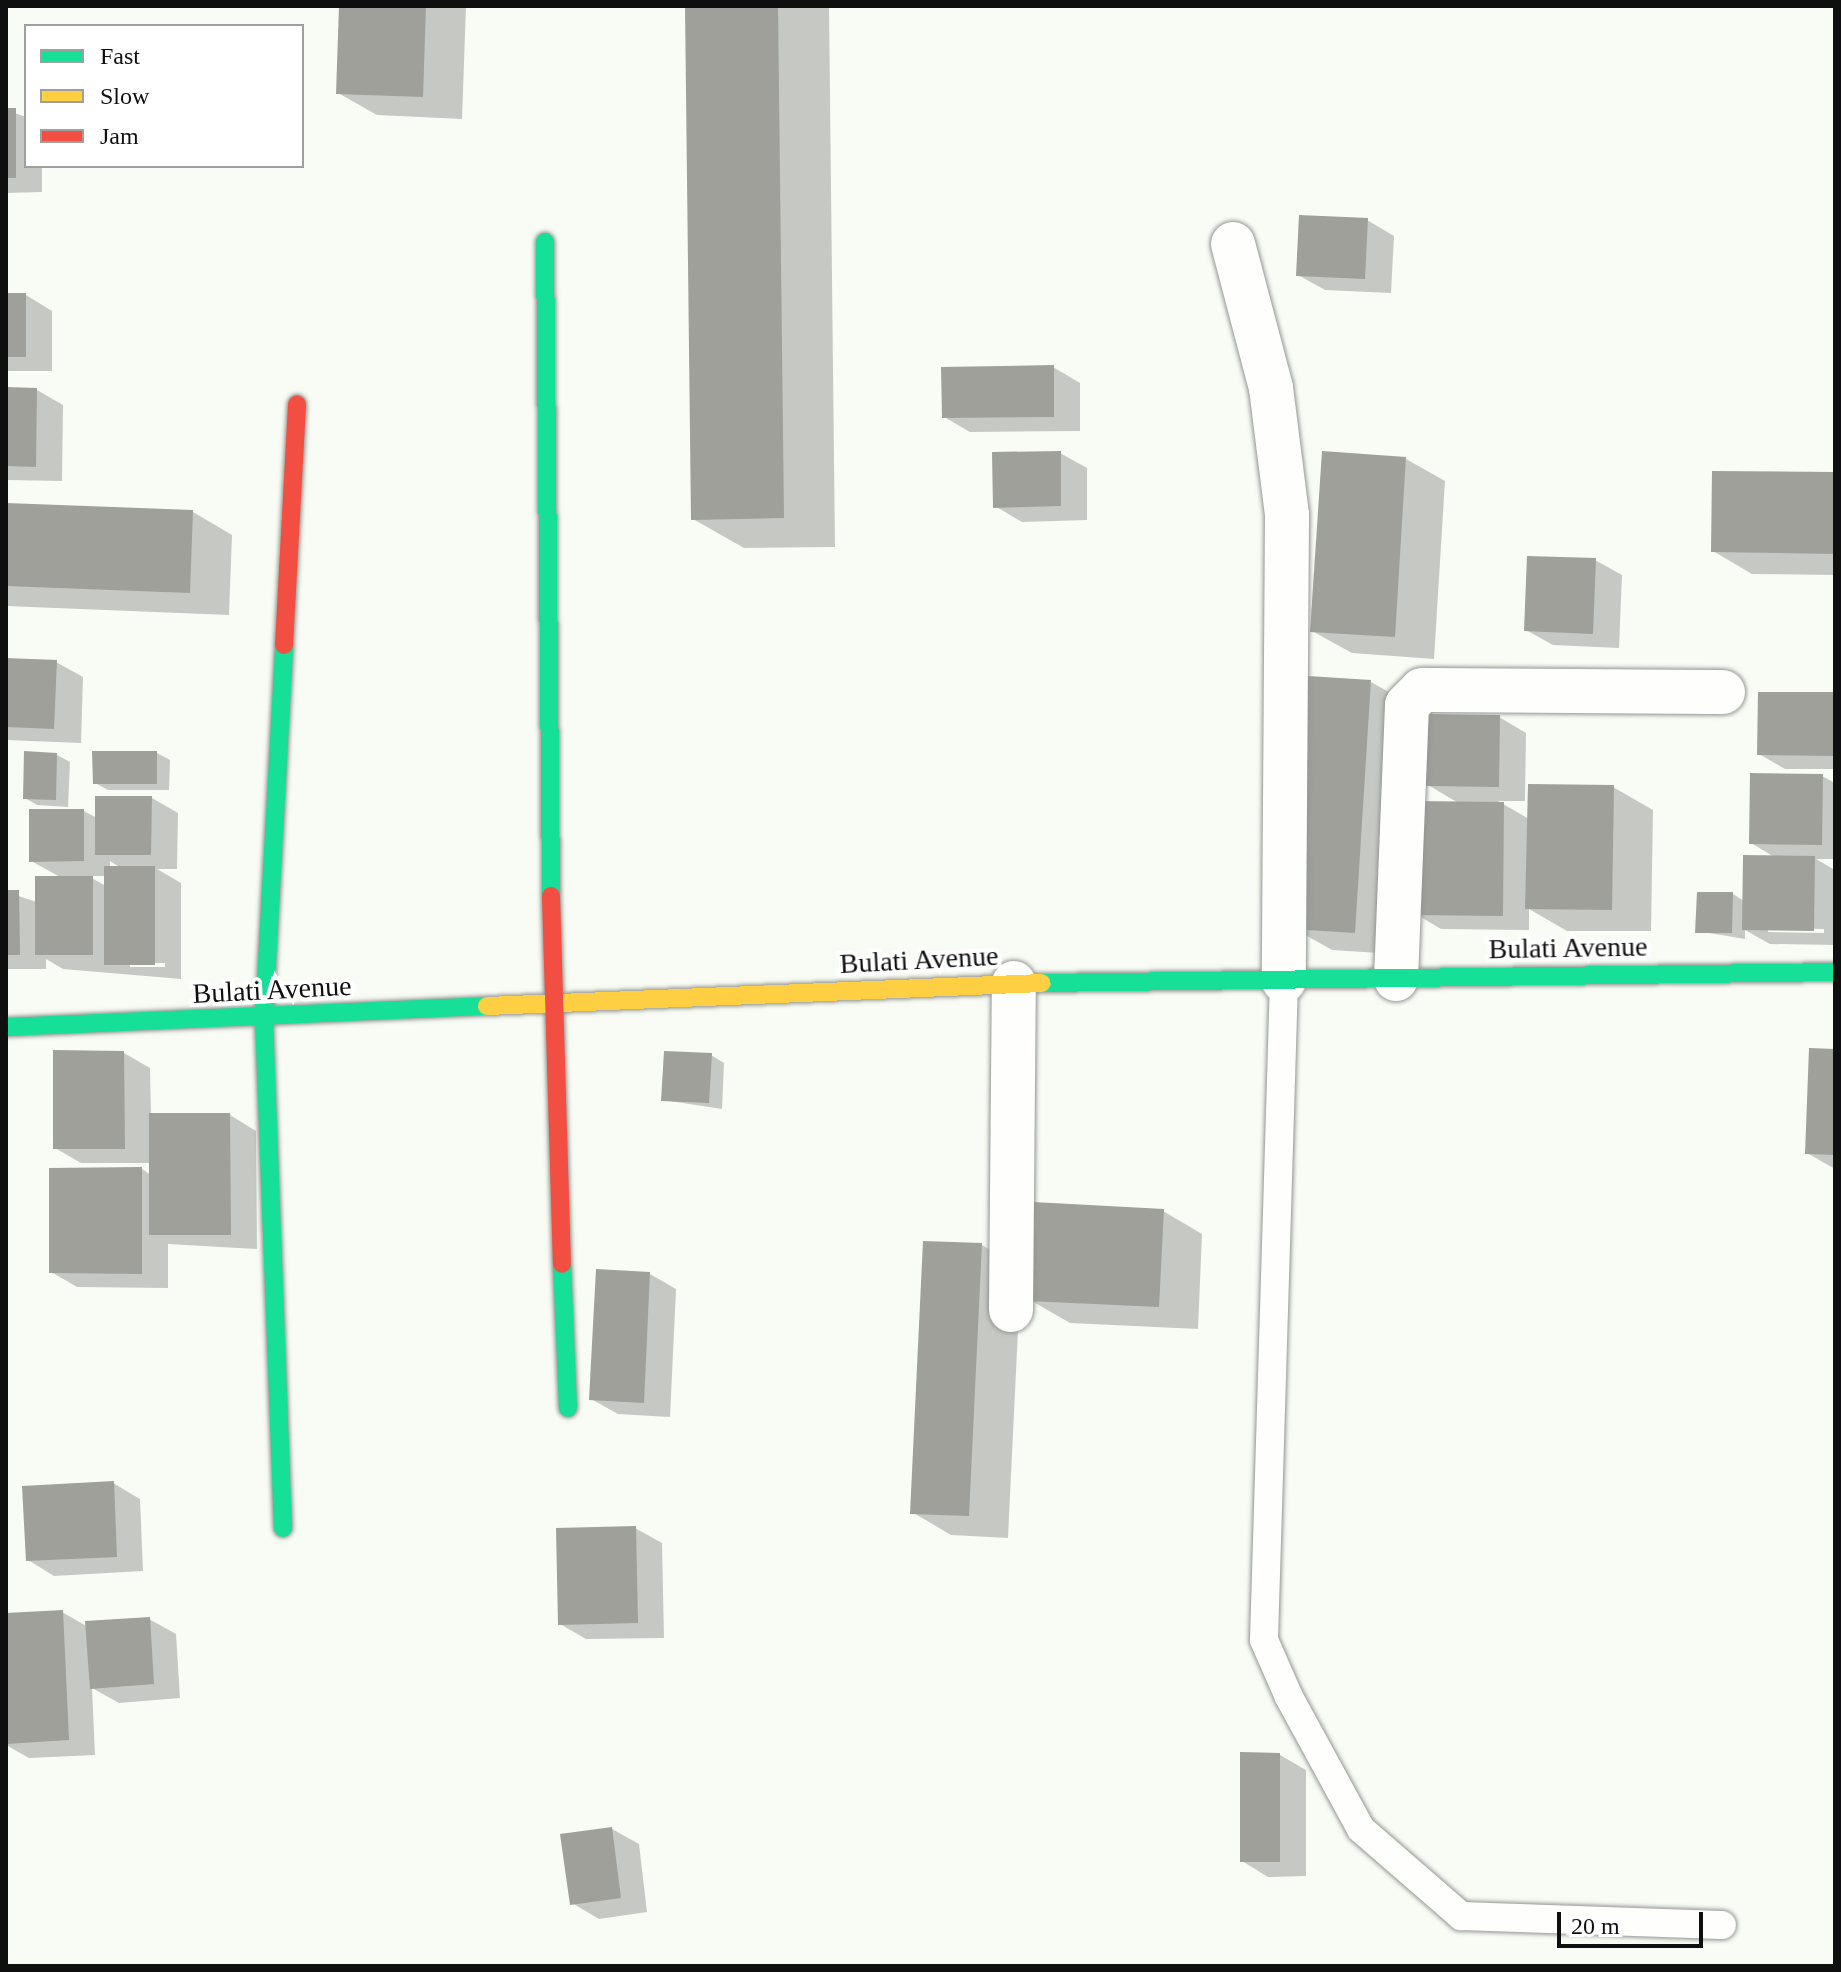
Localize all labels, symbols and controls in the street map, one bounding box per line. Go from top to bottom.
legend [24,24,304,168]
text: Fast [100,43,140,69]
text: Slow [100,83,149,109]
text: Jam [100,123,139,149]
street label: Bulati Avenue [1487,930,1649,966]
street label: Bulati Avenue [838,939,1000,981]
street label: Bulati Avenue [191,969,353,1011]
scale bar [1561,1896,1707,1946]
text: 20 m [1571,1913,1620,1939]

